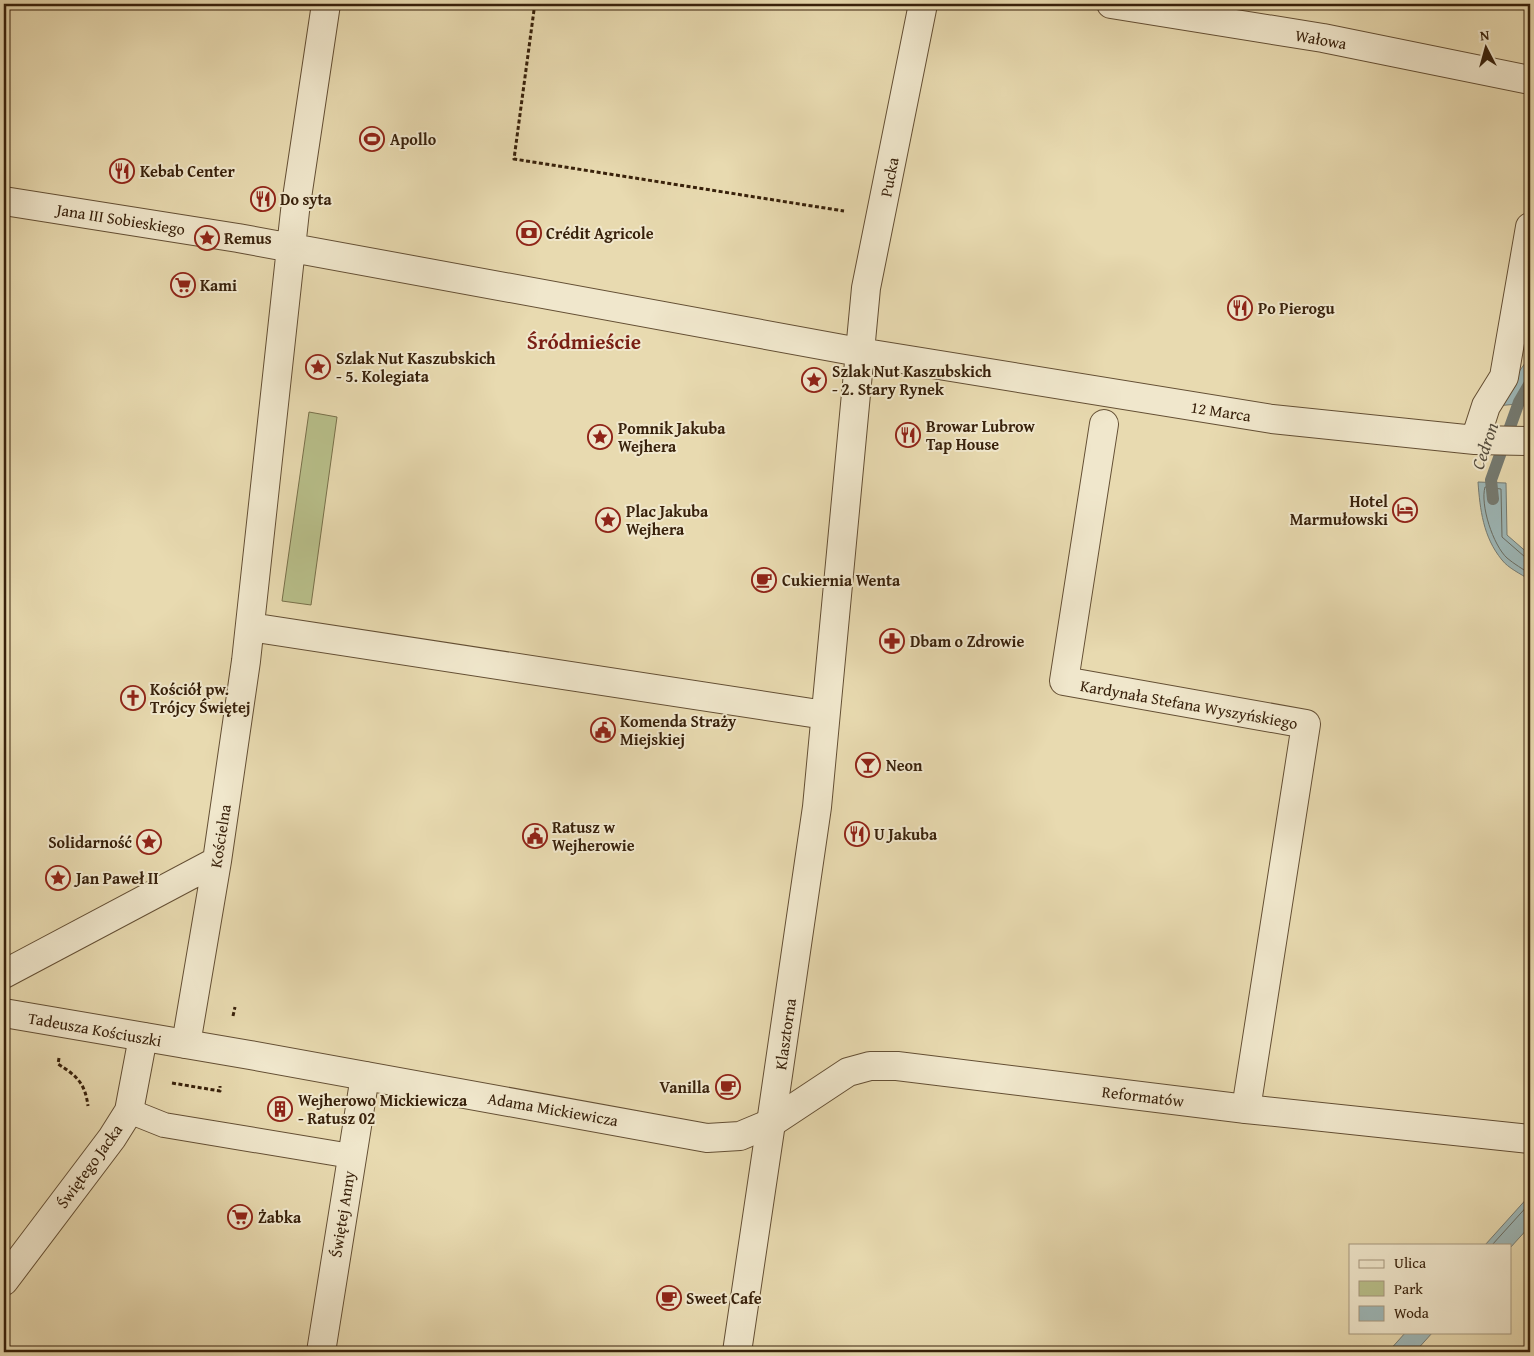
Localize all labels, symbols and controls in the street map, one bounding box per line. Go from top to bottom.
north arrow [1462,22,1512,72]
street label: Wałowa [1293,23,1349,55]
text: N [1479,25,1491,46]
sports icon: Apollo [359,126,385,152]
place label: Apollo [390,127,437,151]
street label: Pucka [873,155,905,199]
restaurant icon: Kebab Center [109,158,135,184]
place label: Kebab Center [140,159,235,183]
restaurant icon: Do syta [250,186,276,212]
place label: Do syta [280,187,333,211]
street label: Jana III Sobieskiego [53,197,187,241]
bank icon: Crédit Agricole [516,220,542,246]
place label: Crédit Agricole [546,221,654,245]
place icon: Remus [194,225,220,251]
place label: Remus [224,226,272,250]
supermarket icon: Kami [170,272,196,298]
place label: Kami [200,273,237,297]
restaurant icon: Po Pierogu [1227,295,1253,321]
place label: Po Pierogu [1258,296,1336,320]
district label: Śródmieście [527,326,641,357]
place label: Szlak Nut Kaszubskich - 5. Kolegiata [336,346,496,388]
place icon: Szlak Nut Kaszubskich - 5. Kolegiata [305,354,331,380]
place label: Szlak Nut Kaszubskich - 2. Stary Rynek [832,359,992,401]
place icon: Szlak Nut Kaszubskich - 2. Stary Rynek [801,367,827,393]
street label: 12 Marca [1189,394,1253,428]
place label: Browar Lubrow Tap House [926,414,1035,456]
place label: Pomnik Jakuba Wejhera [618,416,726,458]
water label: Cedron [1464,419,1505,473]
restaurant icon: Browar Lubrow Tap House [895,422,921,448]
place icon: Pomnik Jakuba Wejhera [587,424,613,450]
place label: Hotel Marmułowski [1290,489,1388,531]
hotel icon: Hotel Marmułowski [1392,497,1418,523]
place label: Plac Jakuba Wejhera [626,499,709,541]
place icon: Plac Jakuba Wejhera [595,507,621,533]
cafe icon: Cukiernia Wenta [751,567,777,593]
place label: Cukiernia Wenta [782,568,901,592]
pharmacy icon: Dbam o Zdrowie [879,628,905,654]
place label: Dbam o Zdrowie [910,629,1025,653]
street label: Kardynała Stefana Wyszyńskiego [1078,673,1300,735]
place label: Kościół pw. Trójcy Świętej [150,677,251,719]
church icon: Kościół pw. Trójcy Świętej [120,685,146,711]
place label: Komenda Straży Miejskiej [620,709,737,751]
public building icon: Komenda Straży Miejskiej [590,717,616,743]
bar icon: Neon [855,752,881,778]
place label: Neon [886,753,923,777]
street label: Kościelna [203,802,237,870]
place label: Ratusz w Wejherowie [552,815,635,857]
restaurant icon: U Jakuba [844,821,870,847]
place label: U Jakuba [874,822,938,846]
public building icon: Ratusz w Wejherowie [522,823,548,849]
place icon: Solidarność [136,829,162,855]
place label: Solidarność [48,830,133,854]
place icon: Jan Paweł II [45,865,71,891]
place label: Jan Paweł II [73,866,159,890]
street label: Klasztorna [768,996,802,1071]
street label: Tadeusza Kościuszki [26,1005,164,1053]
cafe icon: Vanilla [715,1074,741,1100]
place label: Vanilla [659,1075,711,1099]
street label: Reformatów [1101,1079,1186,1113]
street label: Adama Mickiewicza [486,1086,621,1132]
place label: Wejherowo Mickiewicza - Ratusz 02 [298,1088,468,1130]
building icon: Wejherowo Mickiewicza - Ratusz 02 [267,1096,293,1122]
street label: Świętego Jacka [50,1119,128,1213]
street label: Świętej Anny [323,1169,361,1259]
supermarket icon: Żabka [227,1204,253,1230]
place label: Żabka [258,1205,302,1229]
legend [1349,1244,1512,1334]
text: Ulica [1394,1252,1426,1273]
text: Park [1394,1278,1423,1299]
cafe icon: Sweet Cafe [656,1285,682,1311]
place label: Sweet Cafe [686,1286,762,1310]
text: Woda [1394,1302,1429,1323]

